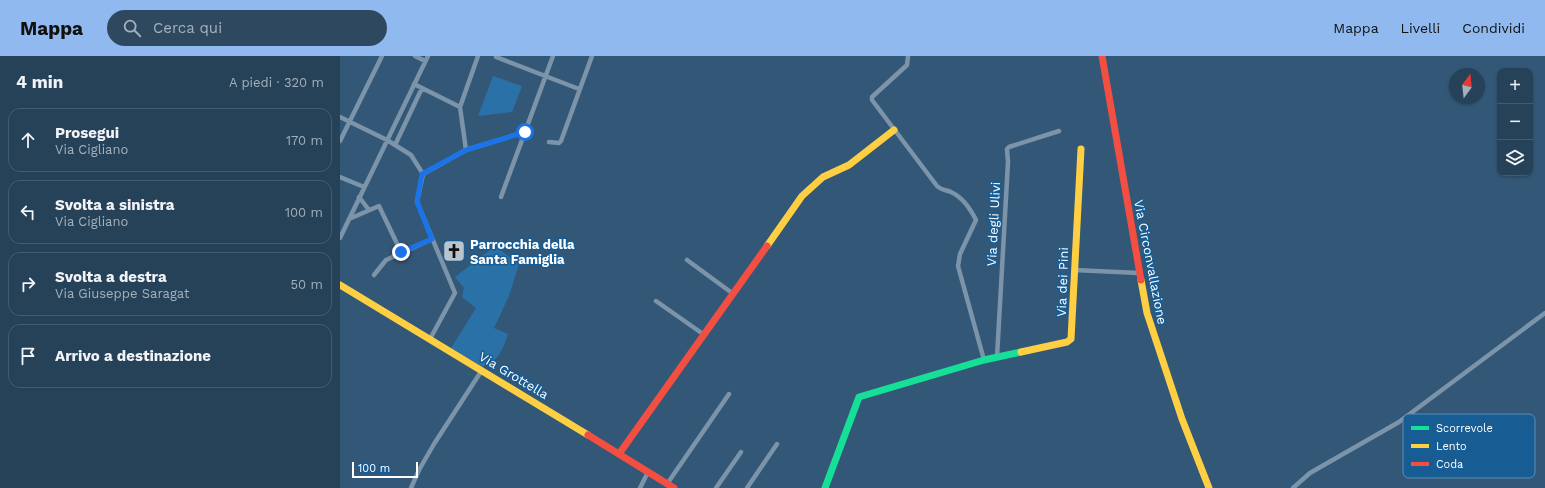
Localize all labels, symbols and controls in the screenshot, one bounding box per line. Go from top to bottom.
search box [107,10,387,46]
text: Mappa [20,17,83,40]
icon: search [121,17,143,39]
text: Cerca qui [153,19,222,37]
text: Mappa [1333,20,1379,36]
text: Livelli [1401,20,1440,36]
text: Condividi [1462,20,1525,36]
north arrow [1449,68,1485,104]
map controls [1497,68,1533,176]
button: + [1497,68,1533,104]
text: 4 min [16,72,63,92]
text: A piedi · 320 m [229,75,324,90]
button: − [1497,104,1533,140]
route start [516,123,534,141]
text: Prosegui [55,124,119,142]
icon: ahead [17,129,39,151]
text: 170 m [286,133,323,148]
button: layers [1497,140,1533,176]
text: Via Cigliano [55,142,128,157]
street label: Via degli Ulivi [984,181,1003,267]
text: Svolta a sinistra [55,196,175,214]
street label: Via Circonvallazione [1131,198,1170,326]
icon: left [17,201,39,223]
text: 100 m [285,205,323,220]
text: Via Cigliano [55,214,128,229]
place label: Parrocchia della Santa Famiglia [470,237,575,267]
church icon: Parrocchia della Santa Famiglia [441,238,467,264]
route end [392,243,410,261]
street label: Via dei Pini [1054,247,1071,317]
text: Svolta a destra [55,268,167,286]
icon: right [17,273,39,295]
text: 50 m [291,277,323,292]
text: Via Giuseppe Saragat [55,286,189,301]
icon: arrive [17,345,39,367]
text: Arrivo a destinazione [55,347,211,365]
street label: Via Grottella [476,349,552,402]
legend [1403,414,1535,478]
text: Scorrevole [1436,422,1493,435]
text: Lento [1436,440,1467,453]
text: Coda [1436,458,1463,471]
scale bar [352,460,418,479]
text: 100 m [358,462,390,475]

